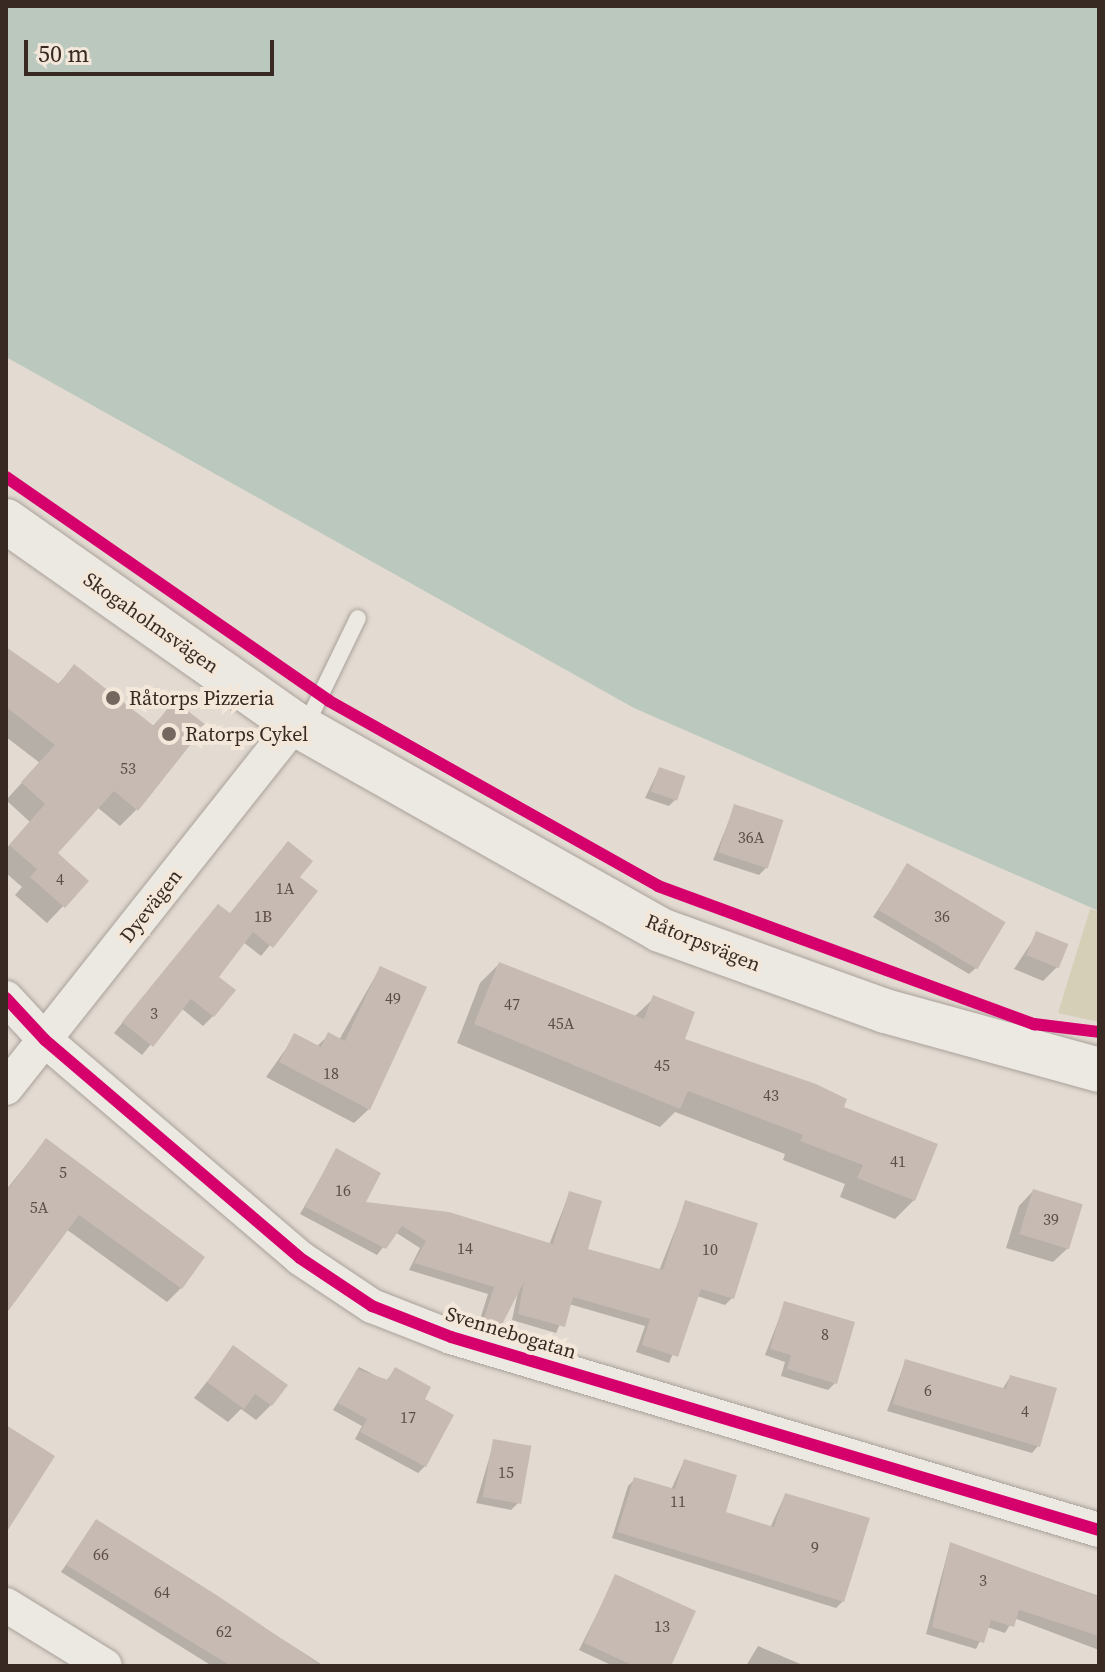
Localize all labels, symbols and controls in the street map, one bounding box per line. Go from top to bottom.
scale bar [28,24,278,74]
text: 50 m [38,37,89,70]
street label: Skogaholmsvägen [79,567,223,679]
place label: Råtorps Pizzeria [129,686,274,710]
marker: Råtorps Pizzeria [104,689,122,707]
place label: Ratorps Cykel [185,722,308,746]
marker: Ratorps Cykel [160,725,178,743]
house number: 53 [120,758,136,778]
house number: 36A [738,827,764,847]
street label: Dyevägen [115,865,187,947]
house number: 4 [56,869,64,889]
house number: 1A [276,878,294,898]
house number: 1B [254,906,272,926]
house number: 36 [934,906,950,926]
street label: Råtorpsvägen [642,909,764,977]
house number: 49 [385,988,401,1008]
house number: 47 [504,994,520,1014]
house number: 3 [150,1003,158,1023]
house number: 45A [548,1013,574,1033]
house number: 45 [654,1055,670,1075]
house number: 18 [323,1063,339,1083]
house number: 43 [763,1085,779,1105]
house number: 41 [890,1151,906,1171]
house number: 5 [59,1162,67,1182]
house number: 16 [335,1180,351,1200]
house number: 5A [30,1197,48,1217]
house number: 39 [1043,1209,1059,1229]
house number: 14 [457,1238,473,1258]
house number: 10 [702,1239,718,1259]
street label: Svennebogatan [443,1302,579,1364]
house number: 8 [821,1324,829,1344]
house number: 6 [924,1380,932,1400]
house number: 4 [1021,1401,1029,1421]
house number: 17 [400,1407,416,1427]
house number: 15 [498,1462,514,1482]
house number: 11 [670,1491,686,1511]
house number: 9 [811,1537,819,1557]
house number: 66 [93,1544,109,1564]
house number: 3 [979,1570,987,1590]
house number: 64 [154,1582,170,1602]
house number: 13 [654,1616,670,1636]
house number: 62 [216,1621,232,1641]

